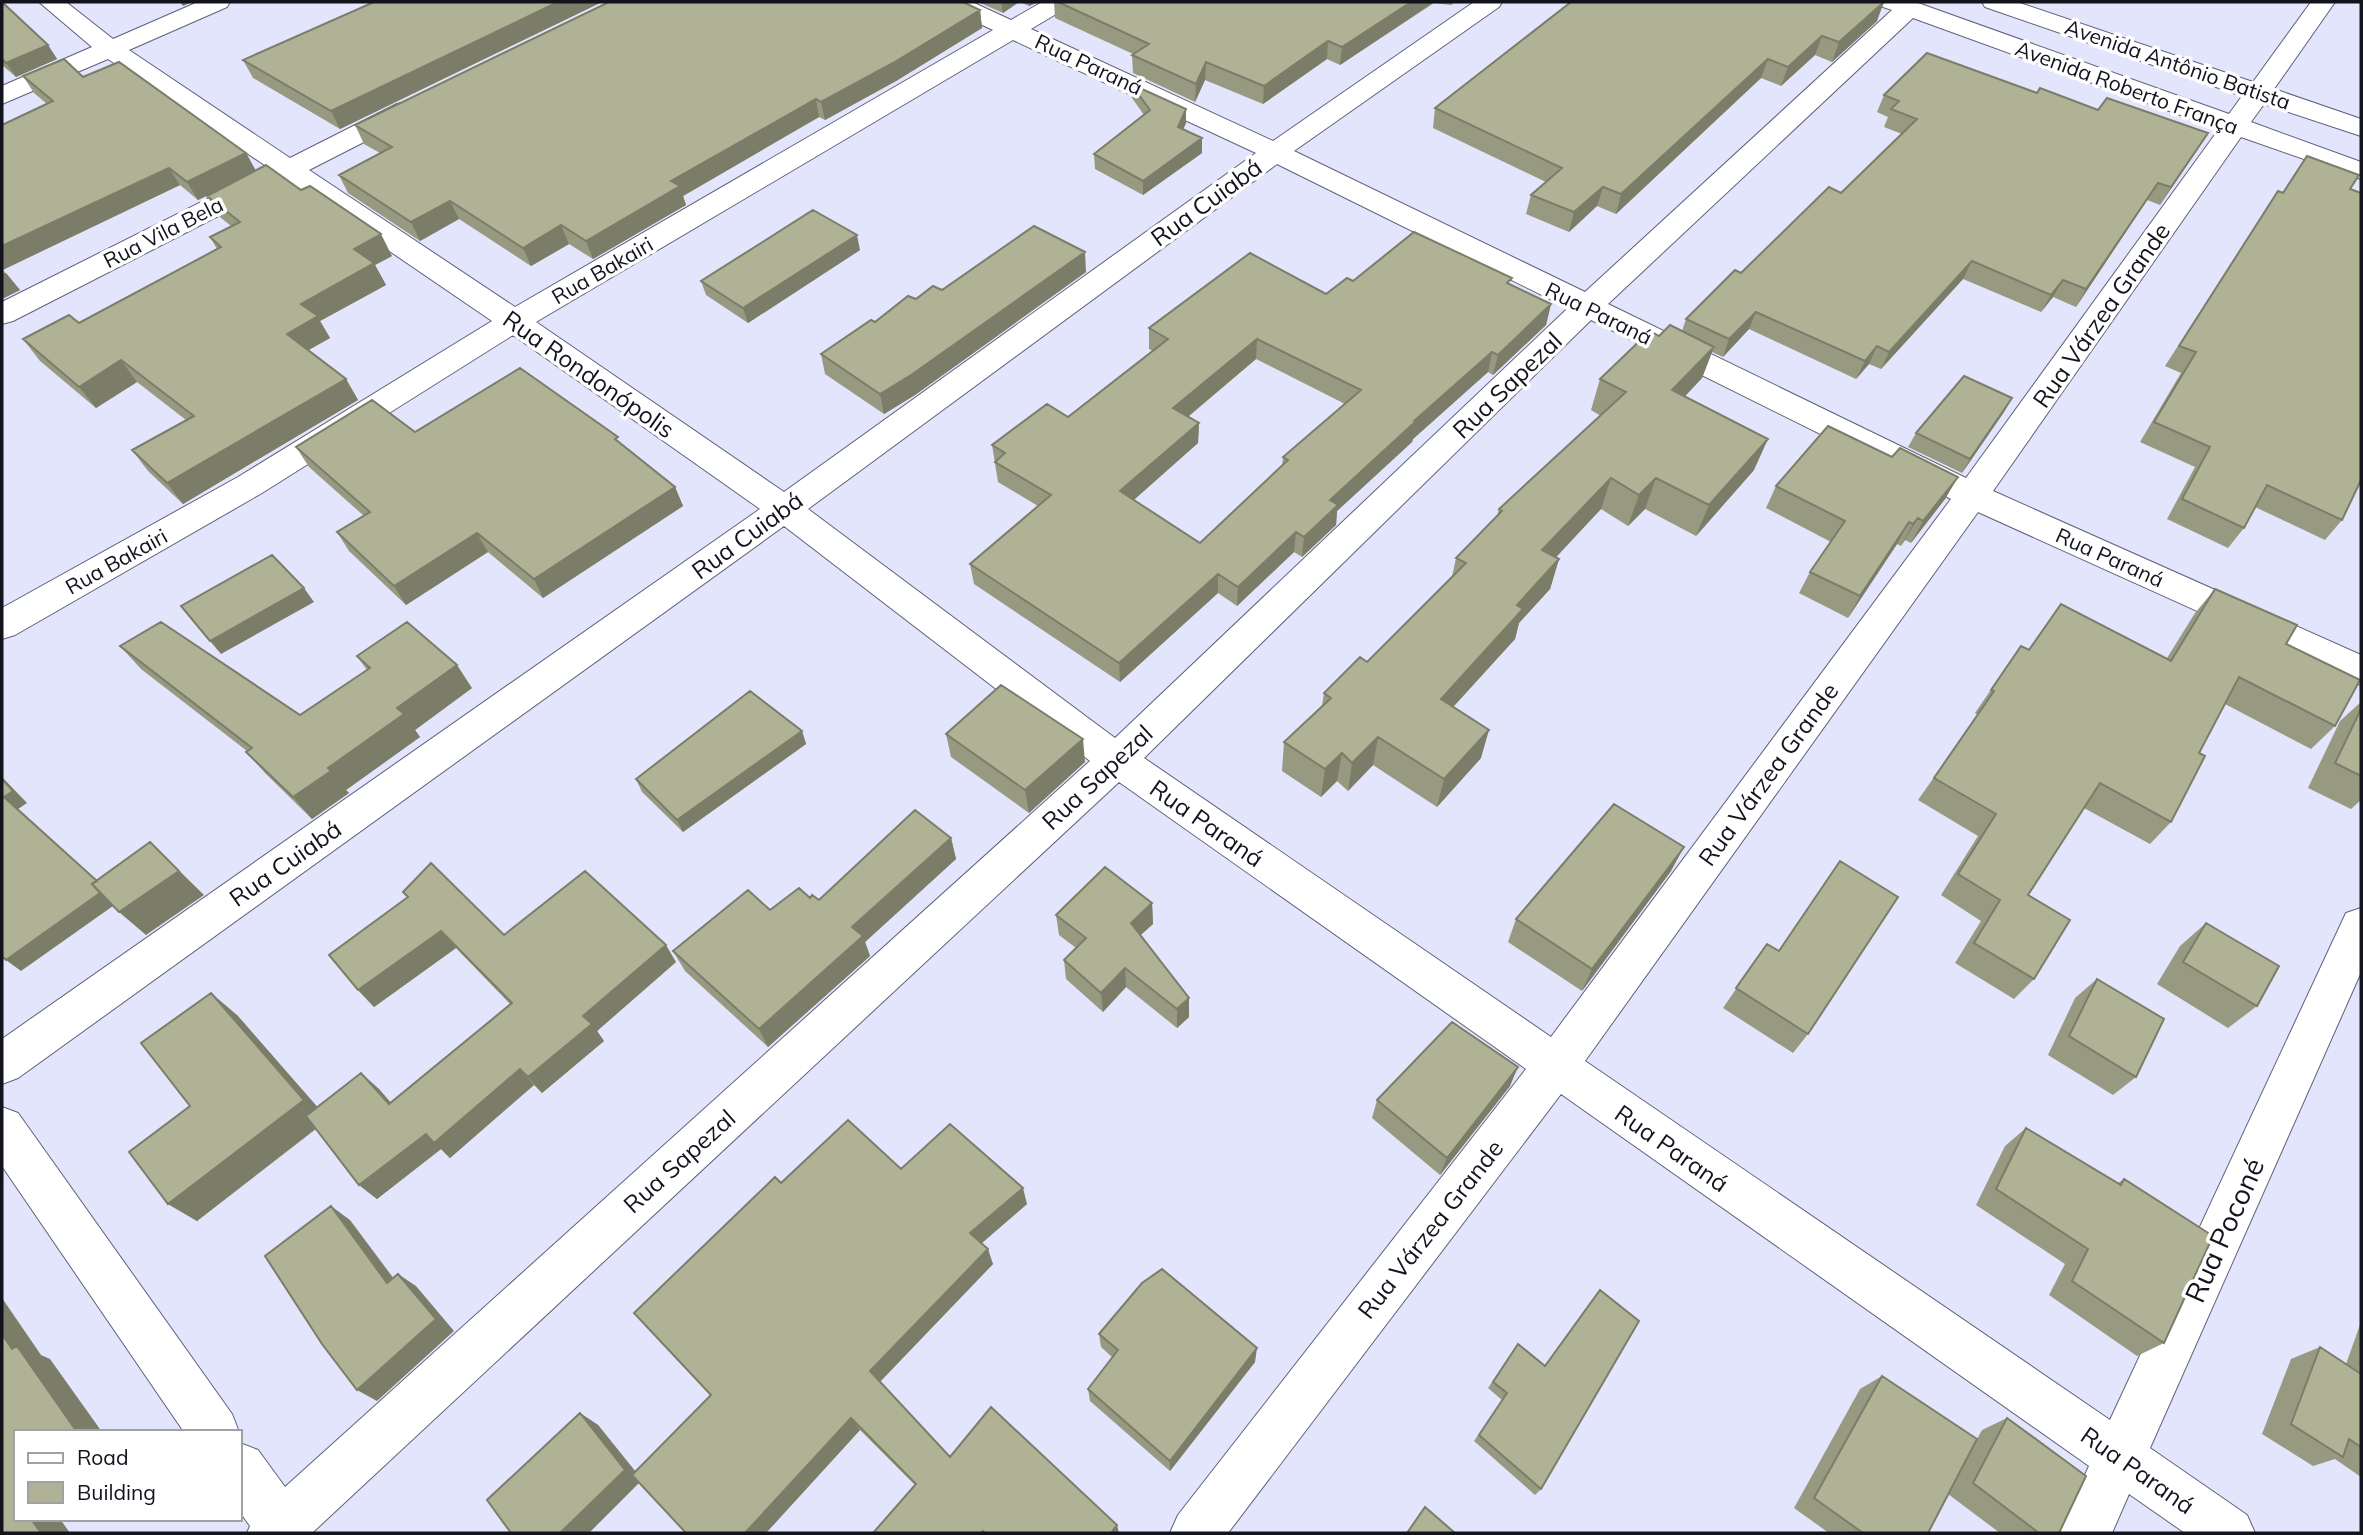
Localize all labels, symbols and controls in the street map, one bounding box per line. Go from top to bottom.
street label: Avenida Antônio Batista [2062,13,2294,115]
street label: Rua Paraná [1031,28,1147,100]
street label: Avenida Roberto França [2012,35,2242,139]
street label: Rua Cuiabá [1145,152,1267,252]
street label: Rua Vila Bela [99,191,227,273]
street label: Rua Várzea Grande [2026,217,2176,413]
street label: Rua Bakairi [547,231,657,309]
street label: Rua Paraná [1541,276,1657,350]
street label: Rua Rondonópolis [497,304,681,444]
street label: Rua Sapezal [1446,325,1568,445]
street label: Rua Cuiabá [686,485,808,585]
street label: Rua Bakairi [60,522,172,600]
street label: Rua Paraná [2052,522,2168,592]
street label: Rua Várzea Grande [1691,677,1845,871]
street label: Rua Sapezal [1035,718,1159,836]
street label: Rua Paraná [1144,773,1270,873]
street label: Rua Cuiabá [223,813,347,913]
street label: Rua Paraná [1609,1098,1735,1198]
street label: Rua Sapezal [617,1103,741,1219]
street label: Rua Várzea Grande [1351,1133,1509,1325]
street label: Rua Poconé [2177,1152,2271,1308]
street label: Rua Paraná [2075,1420,2201,1520]
legend [14,1430,242,1521]
text: Road [77,1444,128,1470]
text: Building [77,1479,156,1505]

